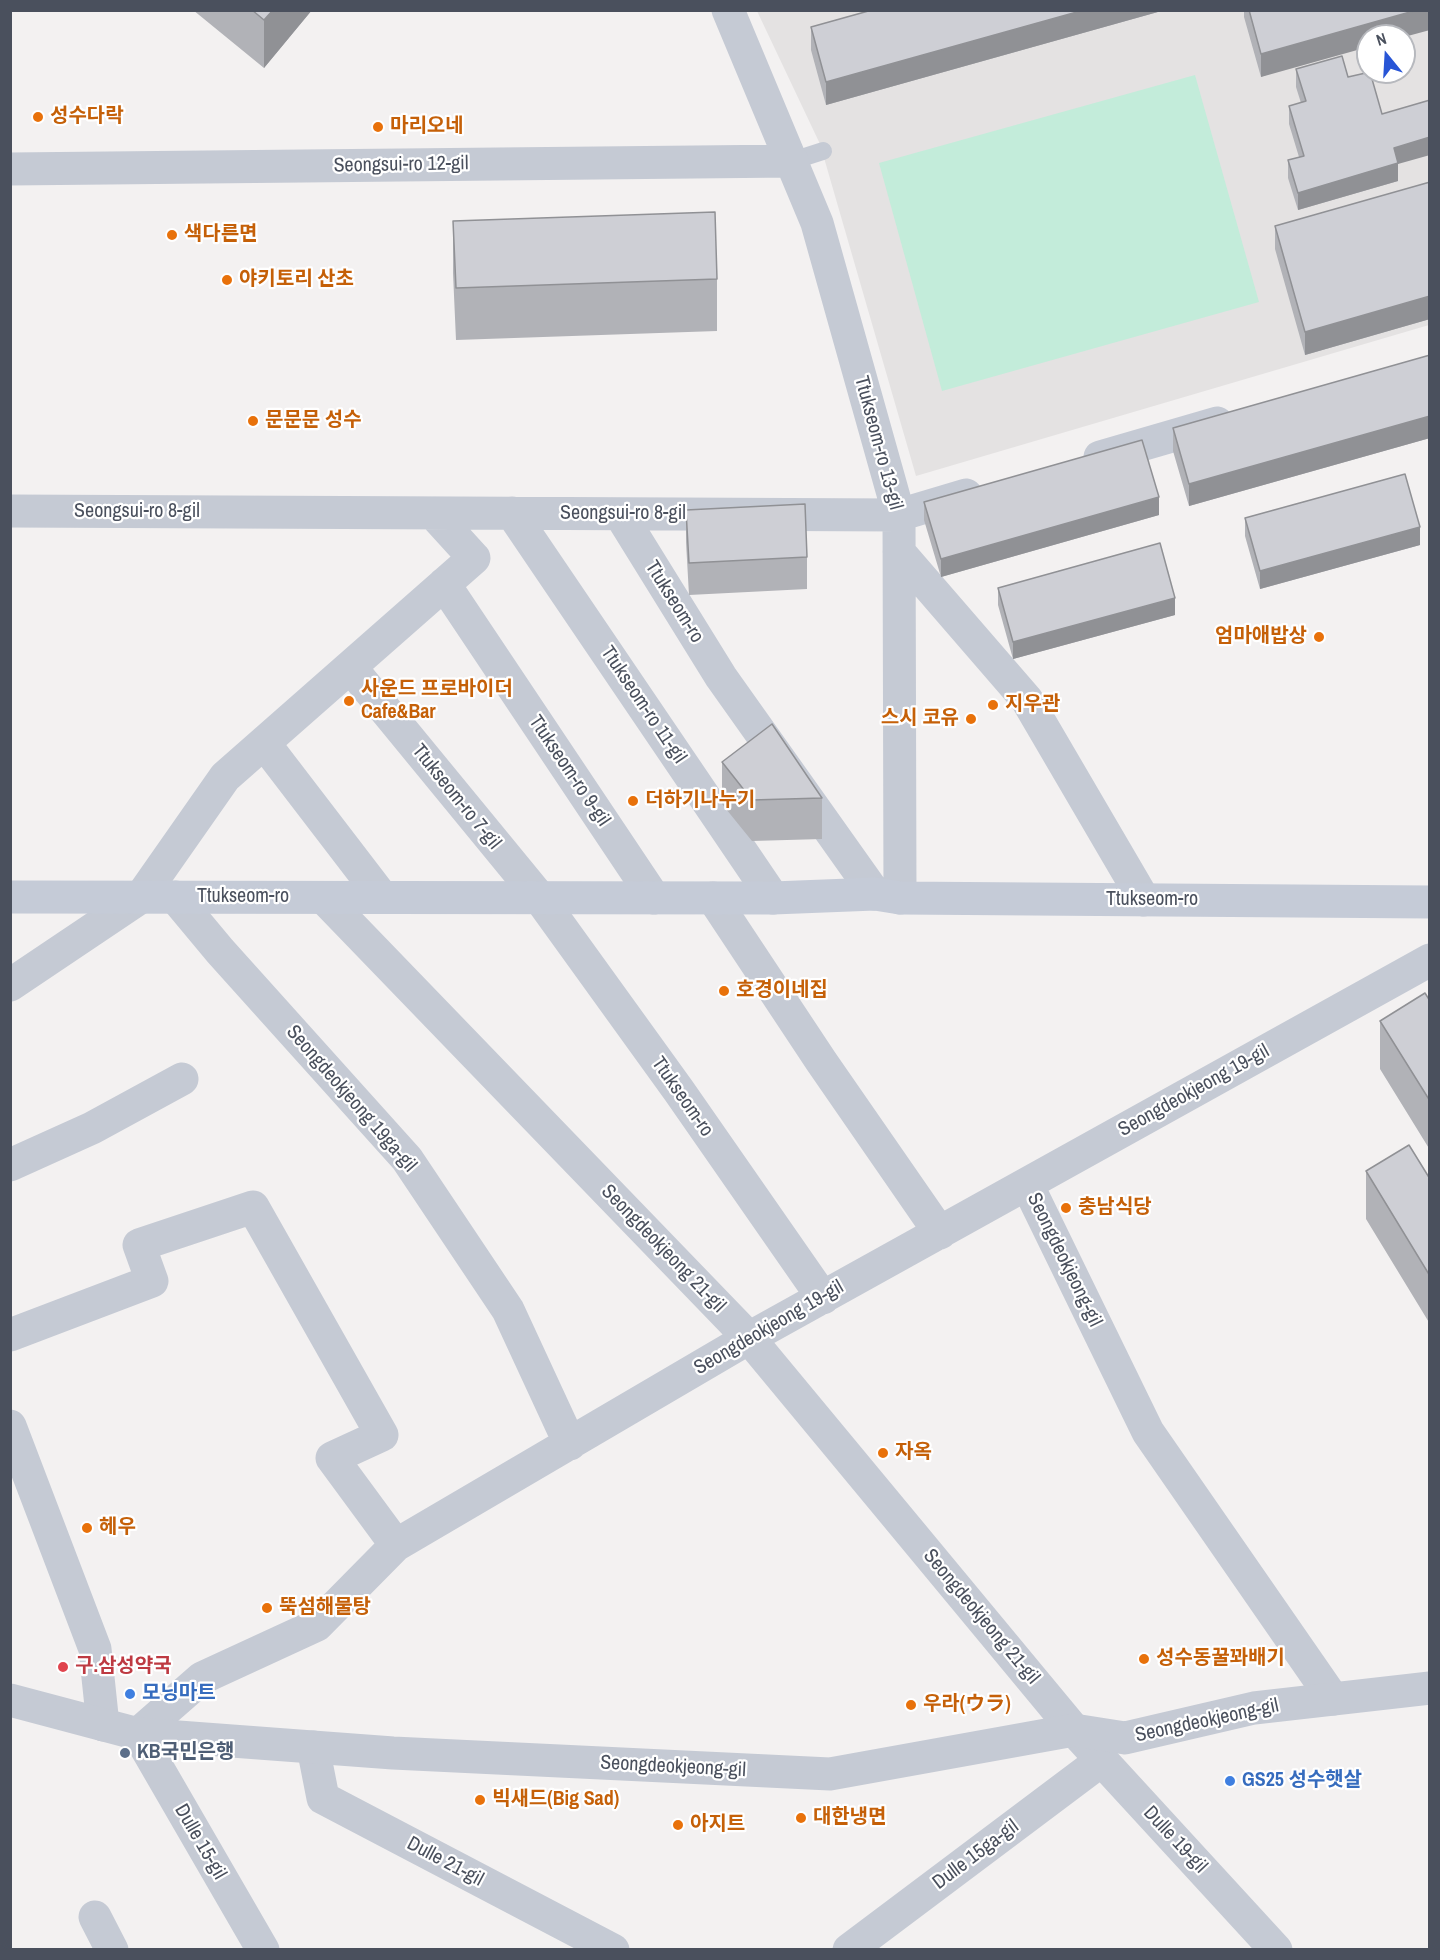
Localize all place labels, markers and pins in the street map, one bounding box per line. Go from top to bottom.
place label: 성수다락 [50,105,124,129]
marker: 성수다락 [31,110,45,124]
place label: 마리오네 [390,115,464,139]
marker: 마리오네 [371,120,385,134]
place label: 색다른면 [184,223,258,247]
marker: 색다른면 [165,228,179,242]
place label: 야키토리 산초 [239,268,354,292]
marker: 야키토리 산초 [220,273,234,287]
place label: 문문문 성수 [265,409,362,433]
marker: 문문문 성수 [246,414,260,428]
place label: 엄마애밥상 [1215,625,1307,649]
marker: 엄마애밥상 [1312,630,1326,644]
place label: 사운드 프로바이더 Cafe&Bar [361,678,513,725]
place label: 지우관 [1005,693,1060,717]
marker: 사운드 프로바이더 Cafe&Bar [342,694,356,708]
marker: 지우관 [986,698,1000,712]
place label: 스시 코유 [881,707,959,731]
marker: 스시 코유 [964,712,978,726]
place label: 더하기나누기 [645,789,755,813]
marker: 더하기나누기 [626,794,640,808]
place label: 호경이네집 [736,979,828,1003]
marker: 호경이네집 [717,984,731,998]
place label: 충남식당 [1078,1196,1152,1220]
marker: 충남식당 [1059,1201,1073,1215]
place label: 자옥 [895,1441,932,1465]
marker: 자옥 [876,1446,890,1460]
place label: 헤우 [99,1516,136,1540]
marker: 헤우 [80,1521,94,1535]
place label: 뚝섬해물탕 [279,1596,371,1620]
marker: 뚝섬해물탕 [260,1601,274,1615]
place label: 성수동꿀꽈배기 [1156,1647,1285,1671]
marker: 성수동꿀꽈배기 [1137,1652,1151,1666]
place label: 구.삼성약국 [75,1655,172,1679]
marker: 구.삼성약국 [56,1660,70,1674]
place label: 모닝마트 [142,1682,216,1706]
marker: 모닝마트 [123,1687,137,1701]
place label: 우라(ウラ) [923,1693,1011,1717]
marker: 우라(ウラ) [904,1698,918,1712]
place label: KB국민은행 [137,1741,234,1765]
marker: KB국민은행 [118,1746,132,1760]
place label: GS25 성수햇살 [1242,1769,1362,1793]
marker: GS25 성수햇살 [1223,1774,1237,1788]
place label: 빅새드(Big Sad) [492,1788,619,1812]
marker: 빅새드(Big Sad) [473,1793,487,1807]
place label: 대한냉면 [813,1806,887,1830]
marker: 대한냉면 [794,1811,808,1825]
place label: 아지트 [690,1813,745,1837]
marker: 아지트 [671,1818,685,1832]

